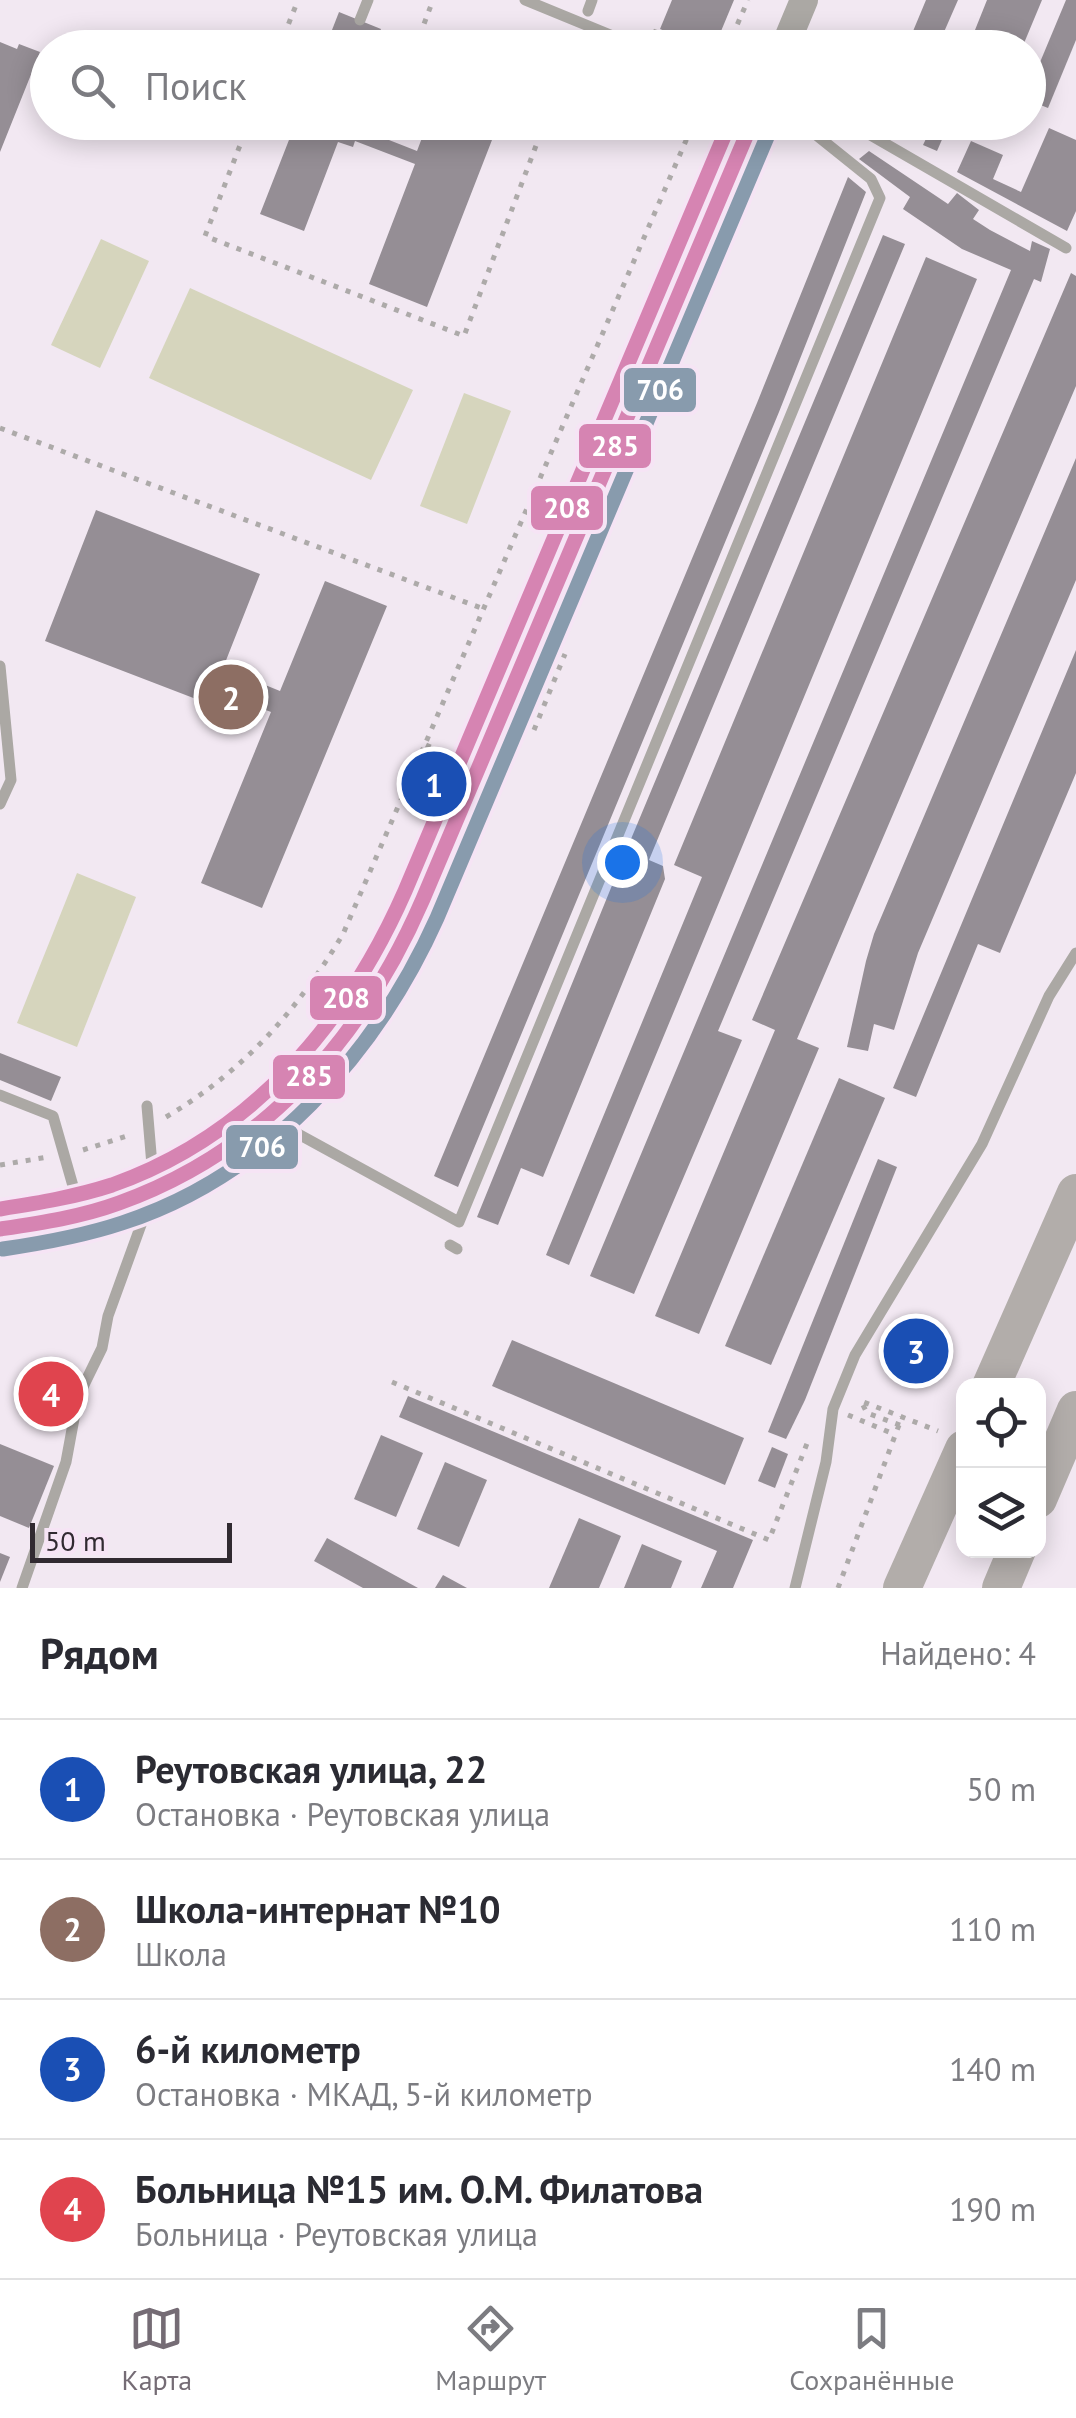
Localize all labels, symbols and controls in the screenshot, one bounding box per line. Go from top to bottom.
search box [30,30,1046,140]
icon: search [65,58,120,113]
text: Поиск [145,61,246,110]
line badge: 706 [622,366,698,414]
text: 706 [636,371,684,408]
line badge: 285 [577,422,653,470]
text: 285 [591,427,639,464]
line badge: 208 [529,484,605,532]
text: 208 [543,489,591,526]
pin: 2 [198,660,264,734]
pin: 1 [402,746,466,822]
your location [597,837,648,888]
line badge: 208 [308,974,384,1022]
text: 208 [322,979,370,1016]
line badge: 285 [271,1053,347,1101]
text: 285 [285,1057,333,1094]
line badge: 706 [224,1123,300,1171]
text: 706 [238,1128,286,1165]
pin: 3 [884,1314,948,1388]
pin: 4 [18,1356,84,1432]
map controls [956,1378,1046,1558]
button: locate [956,1378,1046,1468]
button: layers [956,1468,1046,1558]
scale bar [30,1518,232,1562]
text: 50 m [45,1522,106,1559]
text: Рядом [40,1626,159,1681]
text: Найдено: 4 [880,1632,1036,1674]
text: Реутовская улица, 22 [135,1744,487,1793]
text: 1 [63,1768,82,1810]
text: 50 m [967,1768,1036,1810]
text: Остановка · Реутовская улица [135,1793,550,1835]
text: Школа-интернат №10 [135,1884,500,1933]
text: 2 [63,1908,82,1950]
text: 110 m [949,1908,1036,1950]
text: Школа [135,1933,227,1975]
text: 6-й километр [135,2024,361,2073]
text: 3 [63,2048,82,2090]
text: 140 m [949,2048,1036,2090]
text: Остановка · МКАД, 5-й километр [135,2073,593,2115]
text: Больница №15 им. О.М. Филатова [135,2164,703,2213]
text: 4 [63,2188,82,2230]
text: 190 m [949,2188,1036,2230]
text: Больница · Реутовская улица [135,2213,538,2255]
tab: Карта [122,2301,192,2398]
tab: Маршрут [435,2301,546,2398]
tab: Сохранённые [789,2301,954,2398]

